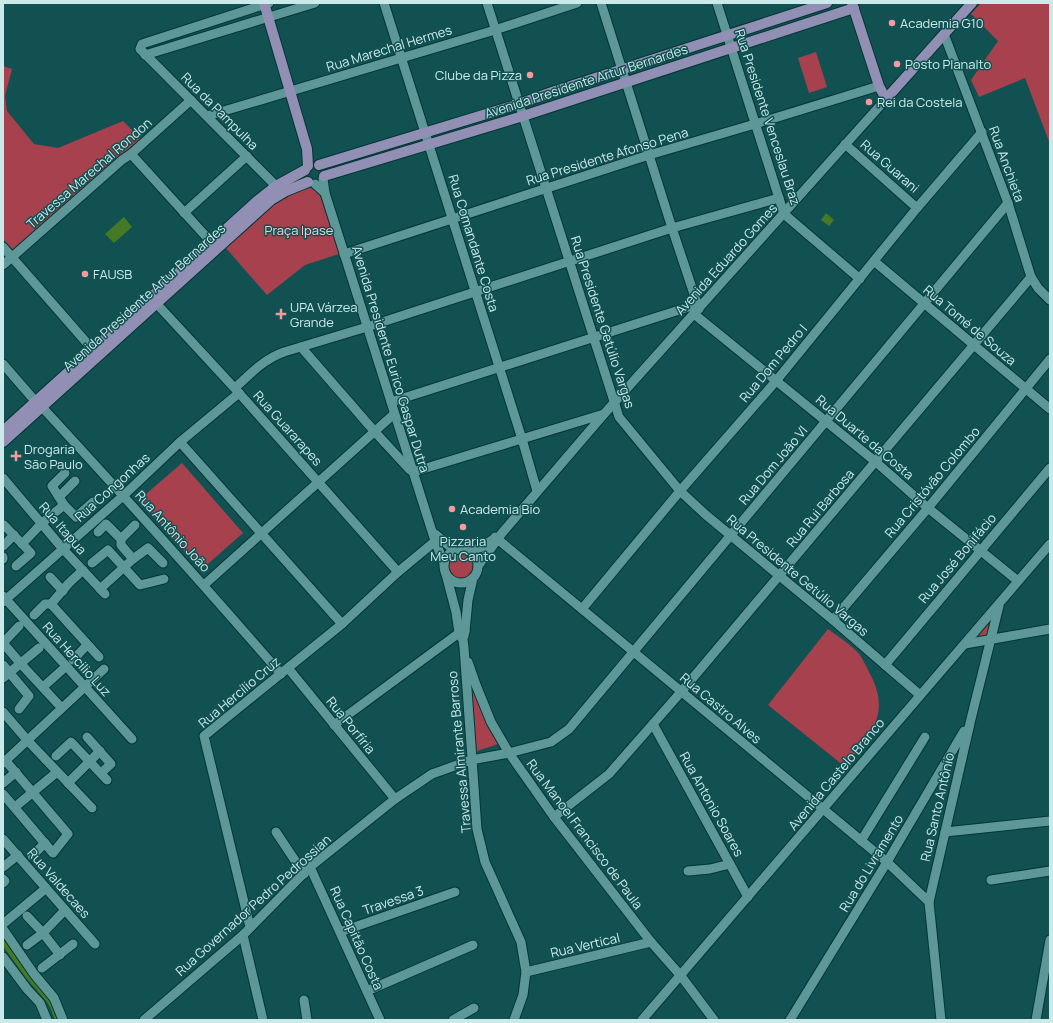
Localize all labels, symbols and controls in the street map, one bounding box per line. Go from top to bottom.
place label: Academia G10 [900,14,984,32]
marker: Academia G10 [887,18,897,28]
street label: Rua Marechal Hermes [324,20,454,76]
street label: Rua Presidente Venceslau Braz [731,27,805,207]
street label: Avenida Presidente Artur Bernardes [482,40,690,122]
place label: Posto Planalto [905,55,992,73]
marker: Posto Planalto [892,59,902,69]
place label: Clube da Pizza [435,66,522,84]
street label: Rua da Pampulha [177,68,263,154]
marker: Clube da Pizza [525,70,535,80]
place label: Rei da Costela [877,93,963,111]
marker: Rei da Costela [864,97,874,107]
street label: Travessa Marechal Rondon [22,114,156,232]
street label: Rua Presidente Afonso Pena [524,123,690,189]
street label: Rua Anchieta [985,124,1029,204]
street label: Rua Guarani [857,136,923,196]
street label: Rua Comandante Costa [445,172,503,314]
street label: Avenida Eduardo Gomes [671,199,781,319]
street label: Avenida Presidente Artur Bernardes [59,219,229,375]
park label: Praça Ipase [265,221,334,239]
street label: Rua Presidente Getúlio Vargas [567,233,639,411]
street label: Avenida Presidente Eurico Gaspar Dutra [348,243,434,475]
place label: FAUSB [93,265,132,283]
marker: FAUSB [80,269,90,279]
street label: Rua Tomé de Souza [920,281,1020,369]
place label: UPA Várzea Grande [290,298,357,331]
marker: UPA Várzea Grande [275,308,287,320]
street label: Rua Dom Pedro I [735,320,811,406]
street label: Rua Guararapes [249,387,327,470]
street label: Rua Duarte da Costa [812,391,918,483]
street label: Rua Dom João VI [735,422,811,508]
street label: Rua Cristóvão Colombo [880,422,984,541]
place label: Drogaria São Paulo [24,440,83,473]
street label: Rua Congonhas [71,448,154,526]
marker: Drogaria São Paulo [11,451,21,461]
street label: Rua Rui Barbosa [782,465,858,551]
street label: Rua Antônio João [132,486,215,576]
street label: Rua Itapua [35,498,91,558]
place label: Academia Bio [460,500,541,518]
marker: Academia Bio [447,504,457,514]
street label: Rua José Bonifácio [914,509,1000,607]
street label: Rua Presidente Getúlio Vargas [723,510,873,640]
marker: Pizzaria Meu Canto [458,522,468,532]
place label: Pizzaria Meu Canto [430,532,496,565]
street label: Rua Hercilio Luz [39,618,115,700]
street label: Rua Hercílio Cruz [194,652,284,732]
street label: Rua Castro Alves [676,669,766,748]
street label: Travessa Almirante Barroso [443,670,475,834]
street label: Rua Porfíria [322,693,380,757]
street label: Avenida Castelo Branco [784,714,888,834]
street label: Rua Antonio Soares [676,748,748,860]
street label: Rua Santo Antônio [916,751,958,863]
street label: Rua Manoel Francisco de Paula [523,755,647,913]
street label: Rua do Livramento [835,811,907,915]
street label: Rua Governador Pedro Pedrossian [171,830,335,980]
street label: Rua Valdecaes [24,844,95,922]
street label: Travessa 3 [360,881,426,919]
street label: Rua Capitão Costa [326,883,388,993]
street label: Rua Vertical [549,928,621,962]

